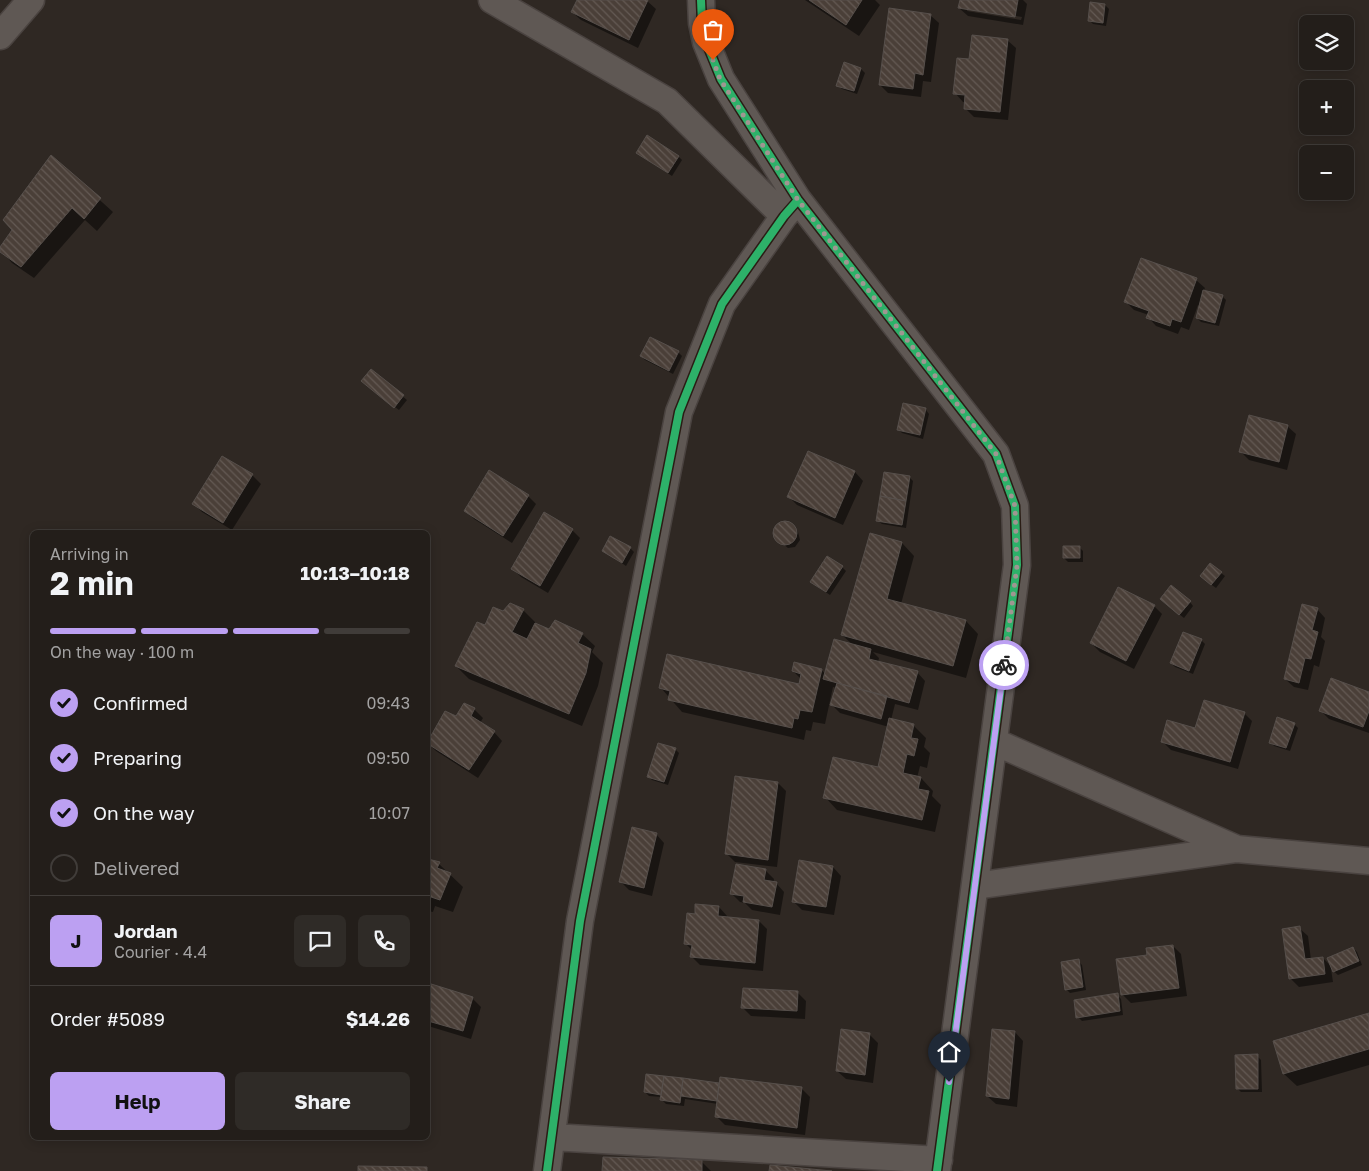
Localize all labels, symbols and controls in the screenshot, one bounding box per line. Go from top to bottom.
pin [692,9,734,60]
map controls [1299,15,1354,200]
button: layers [1299,15,1354,70]
icon: bag [699,16,727,44]
button: + [1299,80,1354,135]
button: − [1299,145,1354,200]
text: Arriving in [50,544,129,564]
text: 10:13–10:18 [300,561,410,584]
text: 2 min [50,564,134,602]
courier [979,640,1029,690]
text: On the way · 100 m [50,642,194,662]
icon: bike [990,651,1018,679]
icon: check [50,689,78,717]
text: Confirmed [93,691,188,714]
text: 09:43 [366,693,410,713]
icon: check [50,744,78,772]
text: Preparing [93,746,182,769]
text: 09:50 [366,748,410,768]
icon: check [50,799,78,827]
text: On the way [93,801,195,824]
text: 10:07 [369,803,410,823]
text: Delivered [93,856,180,879]
button: chat [294,915,346,967]
button: phone [358,915,410,967]
text: Jordan [114,919,178,942]
text: J [71,929,81,952]
text: Courier · 4.4 [114,942,207,962]
text: Order #5089 [50,1007,165,1030]
text: $14.26 [346,1007,410,1030]
pin [928,1031,970,1082]
icon: home [935,1038,963,1066]
button: Help [50,1072,225,1130]
button: Share [235,1072,410,1130]

